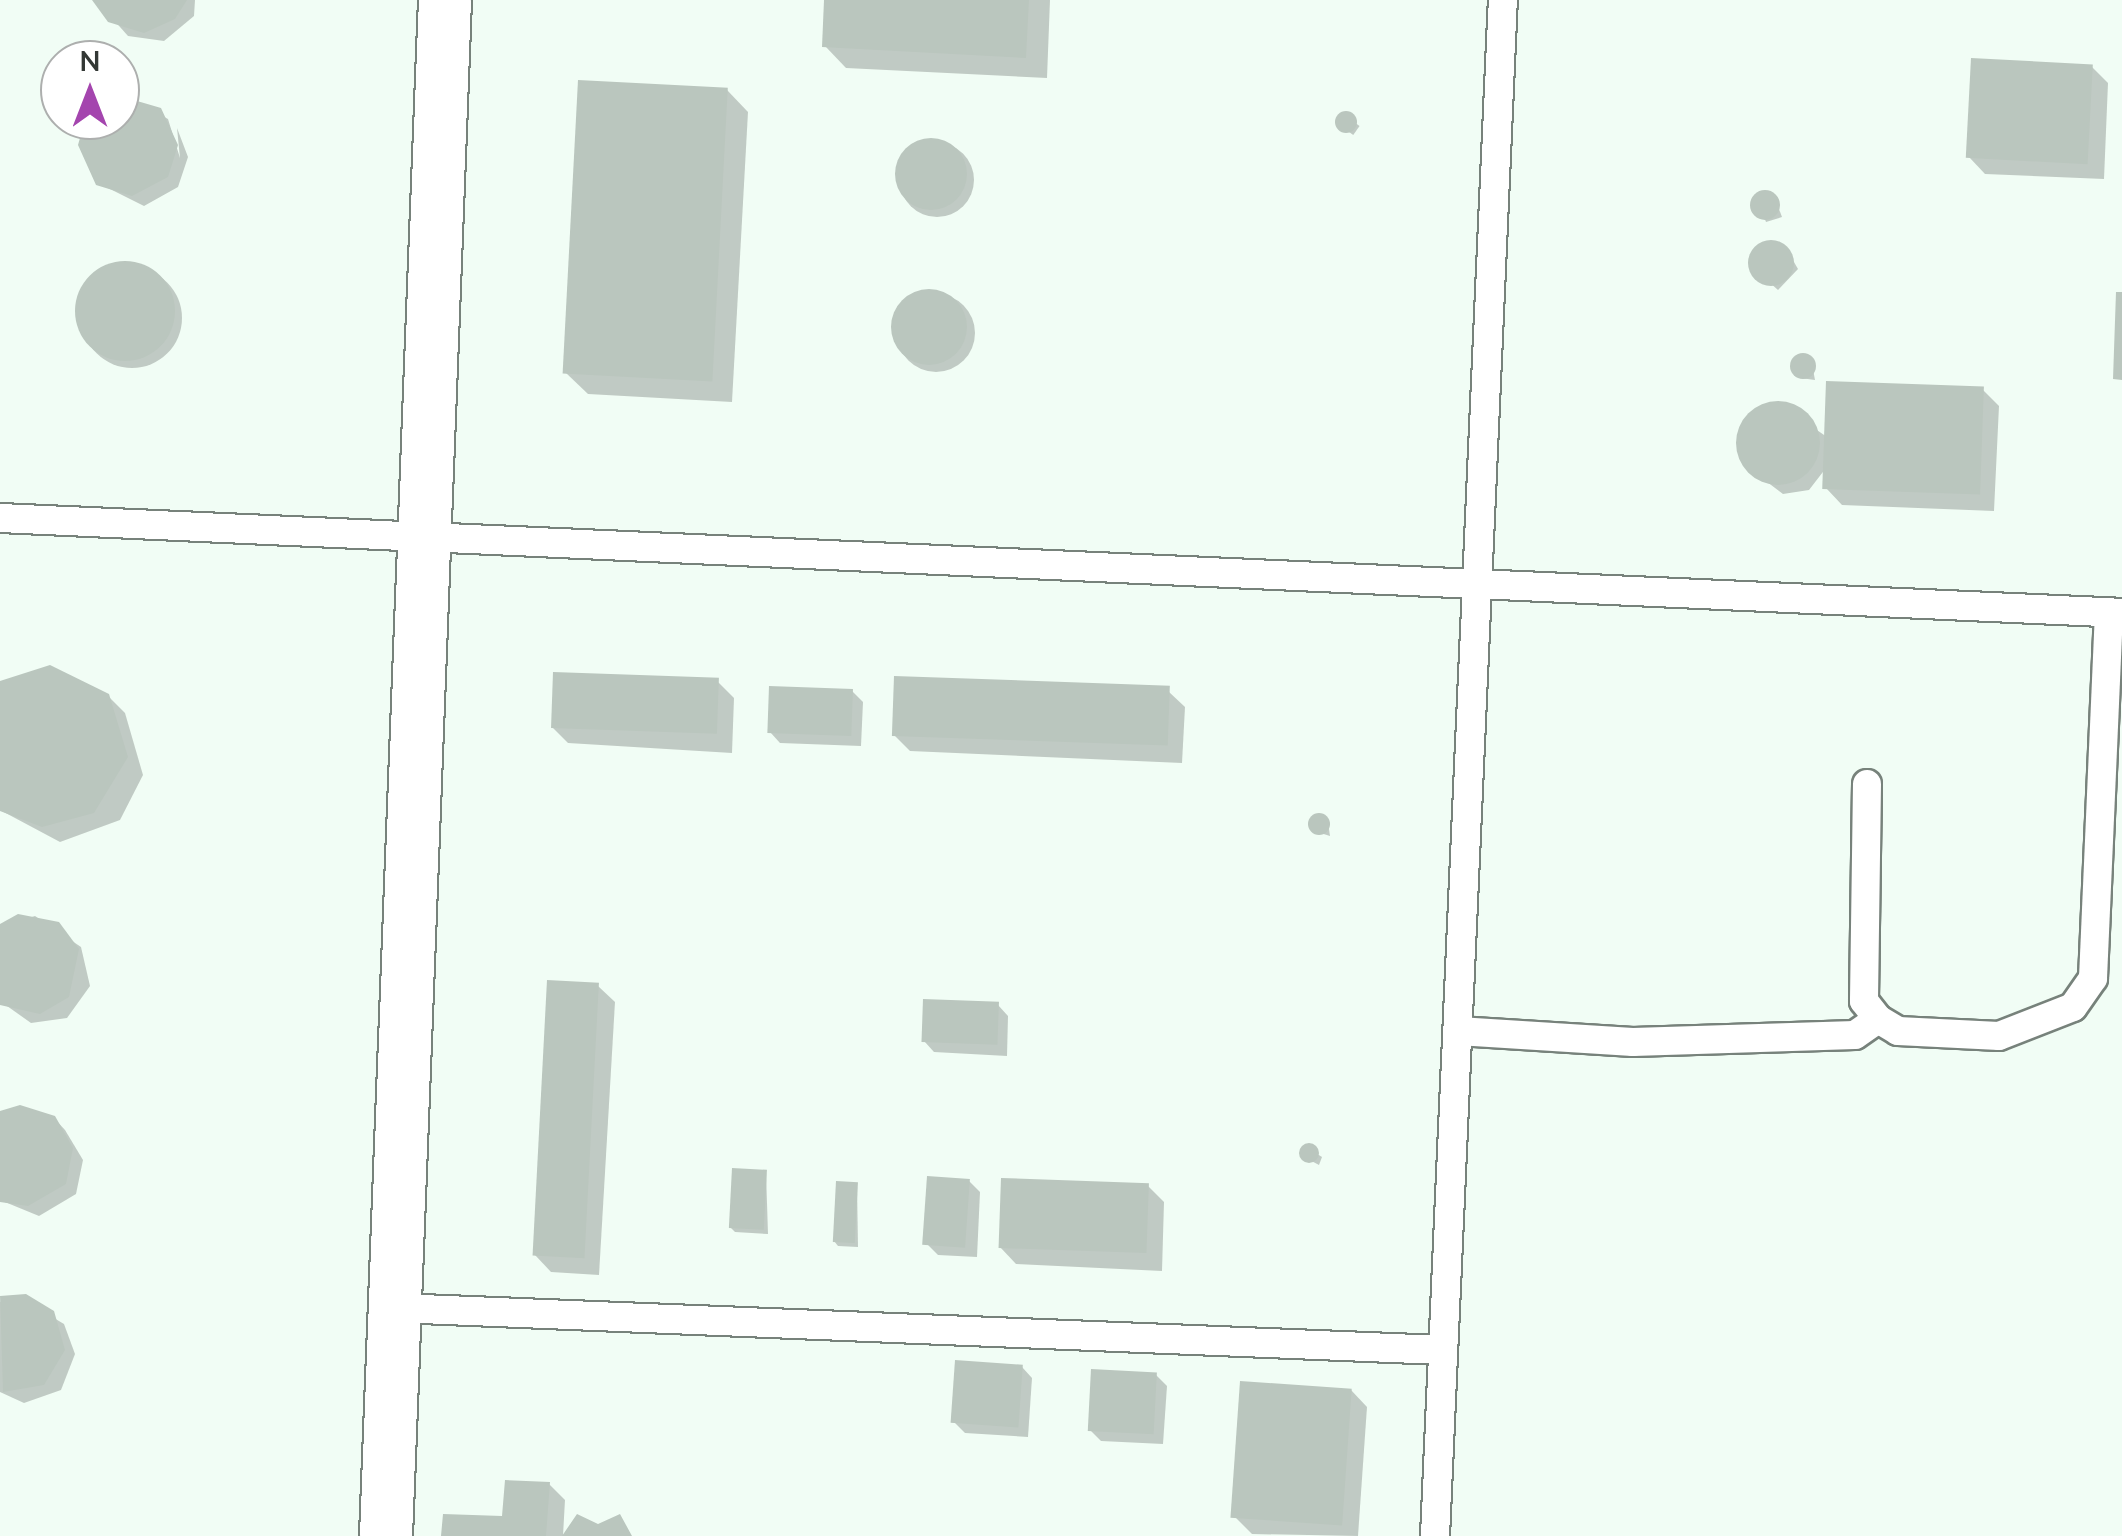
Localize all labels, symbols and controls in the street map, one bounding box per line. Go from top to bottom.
north arrow [40,40,140,140]
text: N [80,43,100,81]

